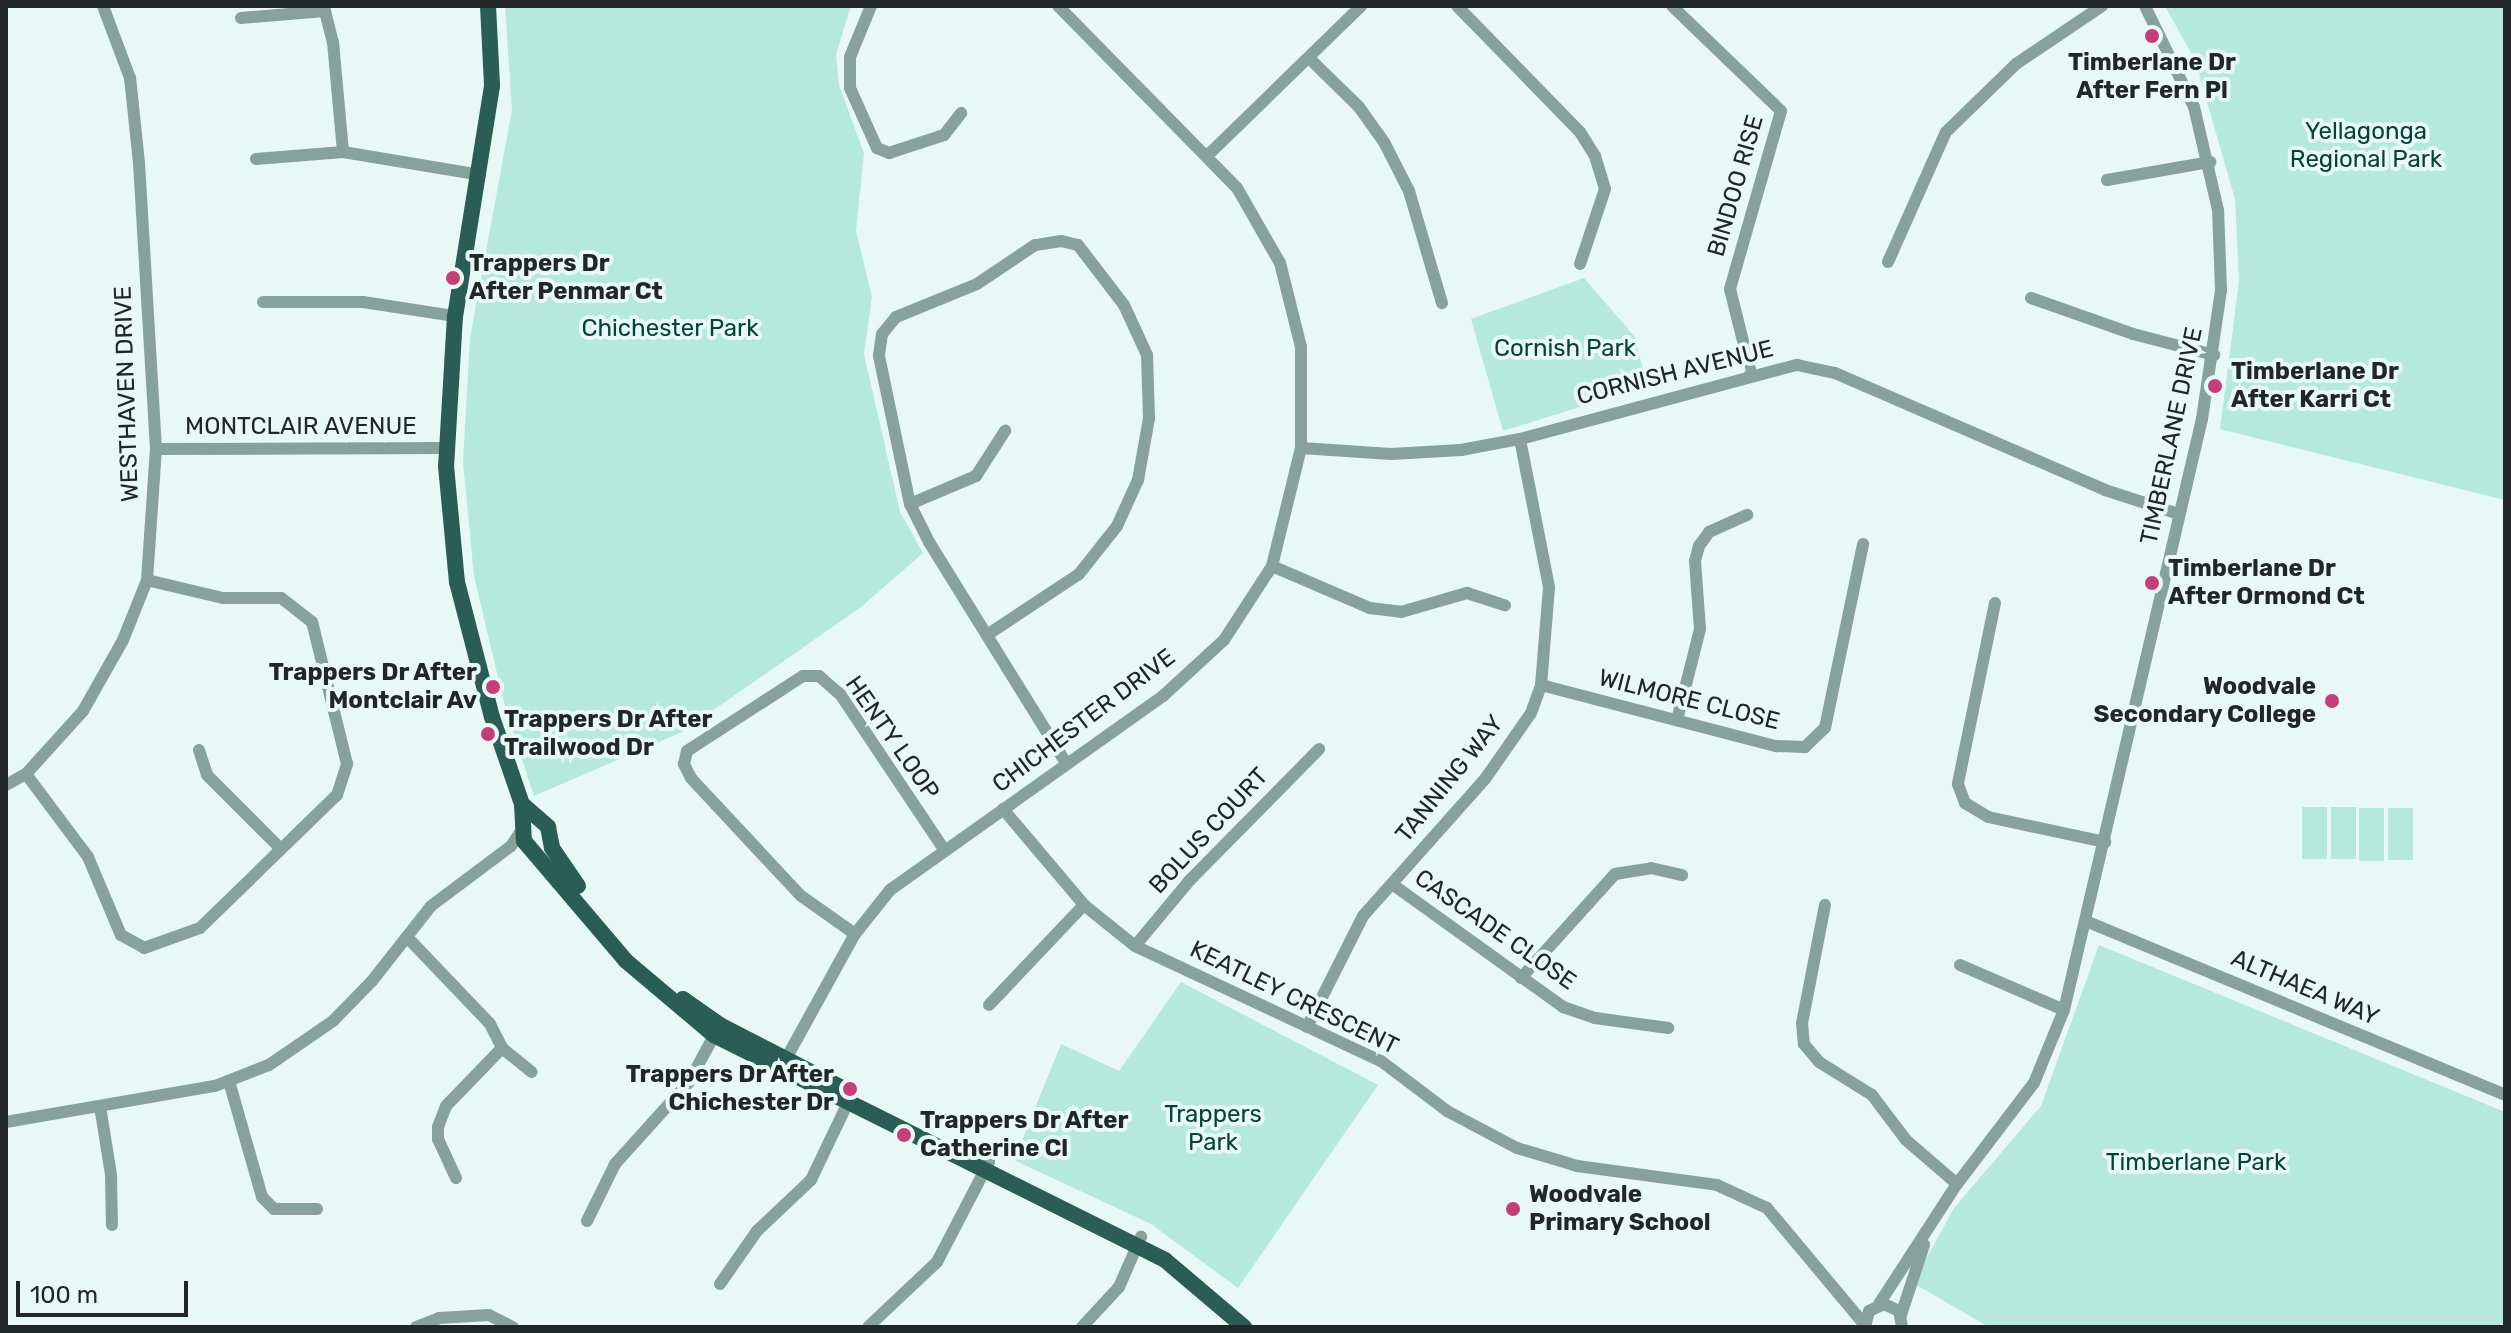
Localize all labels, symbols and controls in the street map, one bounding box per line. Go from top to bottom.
marker: Timberlane Dr After Fern Pl [2143,27,2161,45]
place label: Timberlane Dr After Fern Pl [2068,49,2236,105]
street label: BINDOO RISE [1702,112,1770,260]
park label: Yellagonga Regional Park [2290,118,2442,174]
place label: Trappers Dr After Penmar Ct [469,250,664,306]
marker: Trappers Dr After Penmar Ct [444,269,462,287]
street label: WESTHAVEN DRIVE [109,285,145,503]
park label: Chichester Park [581,315,759,343]
street label: TIMBERLANE DRIVE [2135,325,2209,547]
park label: Cornish Park [1494,335,1636,363]
street label: CORNISH AVENUE [1573,335,1777,411]
place label: Timberlane Dr After Karri Ct [2231,358,2399,414]
marker: Timberlane Dr After Karri Ct [2206,377,2224,395]
street label: MONTCLAIR AVENUE [185,413,417,441]
place label: Timberlane Dr After Ormond Ct [2168,555,2365,611]
marker: Timberlane Dr After Ormond Ct [2143,574,2161,592]
street label: CHICHESTER DRIVE [987,643,1181,799]
place label: Trappers Dr After Montclair Av [268,659,477,715]
street label: WILMORE CLOSE [1595,664,1783,736]
street label: HENTY LOOP [839,670,945,806]
place label: Woodvale Secondary College [2093,673,2316,729]
marker: Trappers Dr After Montclair Av [484,678,502,696]
marker: Woodvale Secondary College [2323,692,2341,710]
place label: Trappers Dr After Trailwood Dr [504,706,713,762]
street label: TANNING WAY [1390,710,1510,848]
marker: Trappers Dr After Trailwood Dr [479,725,497,743]
street label: BOLUS COURT [1143,762,1275,900]
street label: CASCADE CLOSE [1409,864,1581,996]
street label: KEATLEY CRESCENT [1185,935,1403,1061]
street label: ALTHAEA WAY [2226,944,2384,1032]
place label: Trappers Dr After Chichester Dr [625,1061,834,1117]
marker: Trappers Dr After Chichester Dr [841,1080,859,1098]
park label: Trappers Park [1164,1101,1262,1157]
place label: Trappers Dr After Catherine Cl [920,1107,1129,1163]
marker: Trappers Dr After Catherine Cl [895,1126,913,1144]
park label: Timberlane Park [2106,1149,2286,1177]
place label: Woodvale Primary School [1529,1181,1711,1237]
marker: Woodvale Primary School [1504,1200,1522,1218]
scale bar [20,1265,192,1315]
text: 100 m [30,1281,98,1309]

